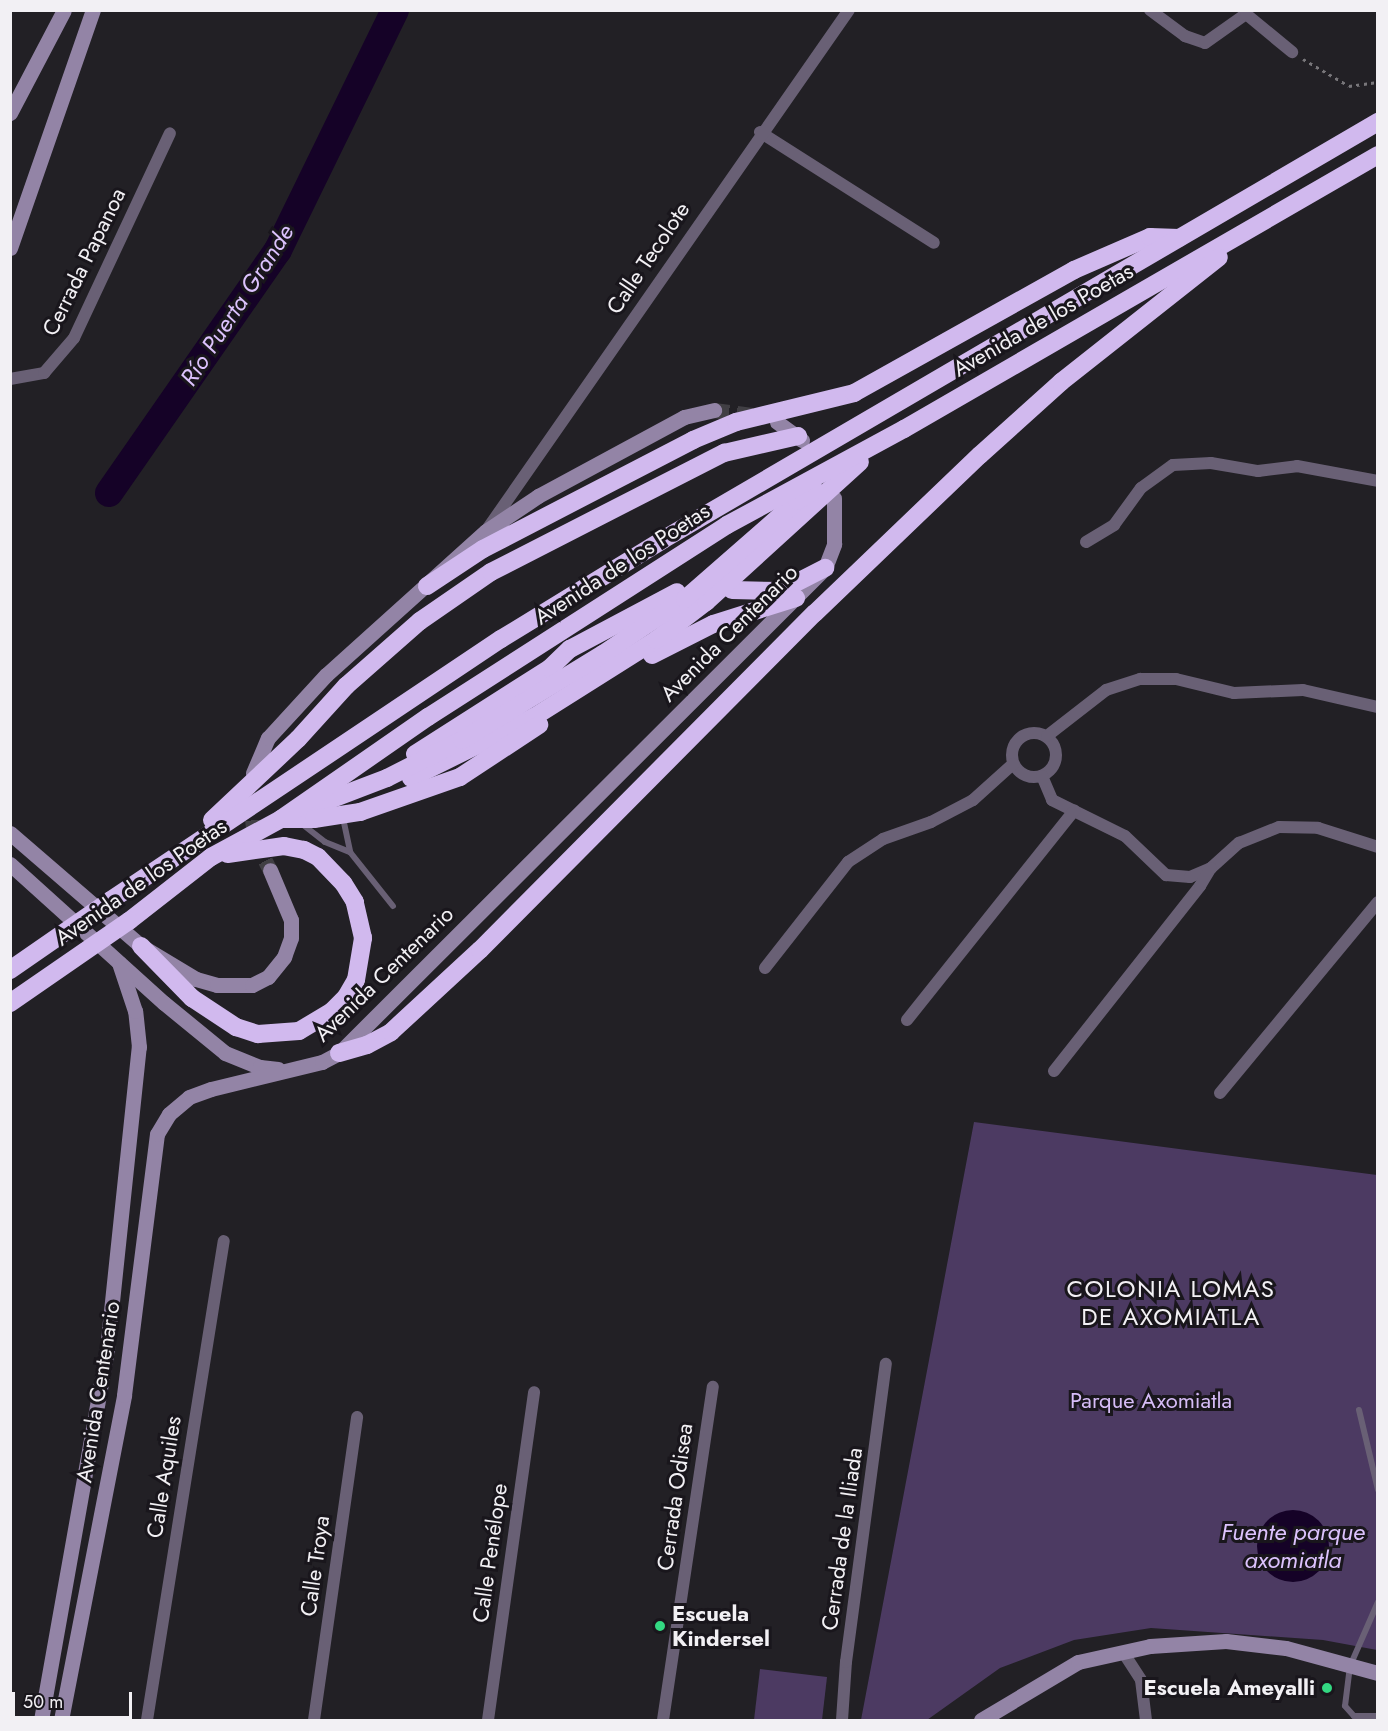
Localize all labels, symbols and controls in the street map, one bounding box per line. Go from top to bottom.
street label: Cerrada Papanoa [37,184,131,340]
street label: Calle Tecolote [601,197,695,319]
water label: Río Puerta Grande [174,219,300,391]
street label: Avenida de los Poetas [948,258,1138,382]
street label: Avenida de los Poetas [529,497,715,631]
street label: Avenida Centenario [655,559,803,707]
street label: Avenida de los Poetas [50,813,232,951]
street label: Avenida Centenario [309,901,459,1047]
district label: COLONIA LOMAS DE AXOMIATLA [1067,1275,1275,1331]
street label: Avenida Centenario [71,1300,125,1484]
park label: Parque Axomiatla [1070,1388,1232,1414]
street label: Calle Aquiles [141,1414,187,1540]
street label: Cerrada Odisea [652,1422,698,1572]
street label: Cerrada de la Iliada [816,1446,868,1632]
street label: Calle Penélope [467,1482,513,1624]
street label: Calle Troya [295,1514,335,1618]
water label: Fuente parque axomiatla [1221,1518,1365,1574]
place label: Escuela Kindersel [672,1600,770,1652]
marker: Escuela Kindersel [653,1619,667,1633]
place label: Escuela Ameyalli [1143,1675,1315,1701]
scale bar [15,1680,135,1718]
marker: Escuela Ameyalli [1320,1681,1334,1695]
text: 50 m [23,1689,63,1715]

